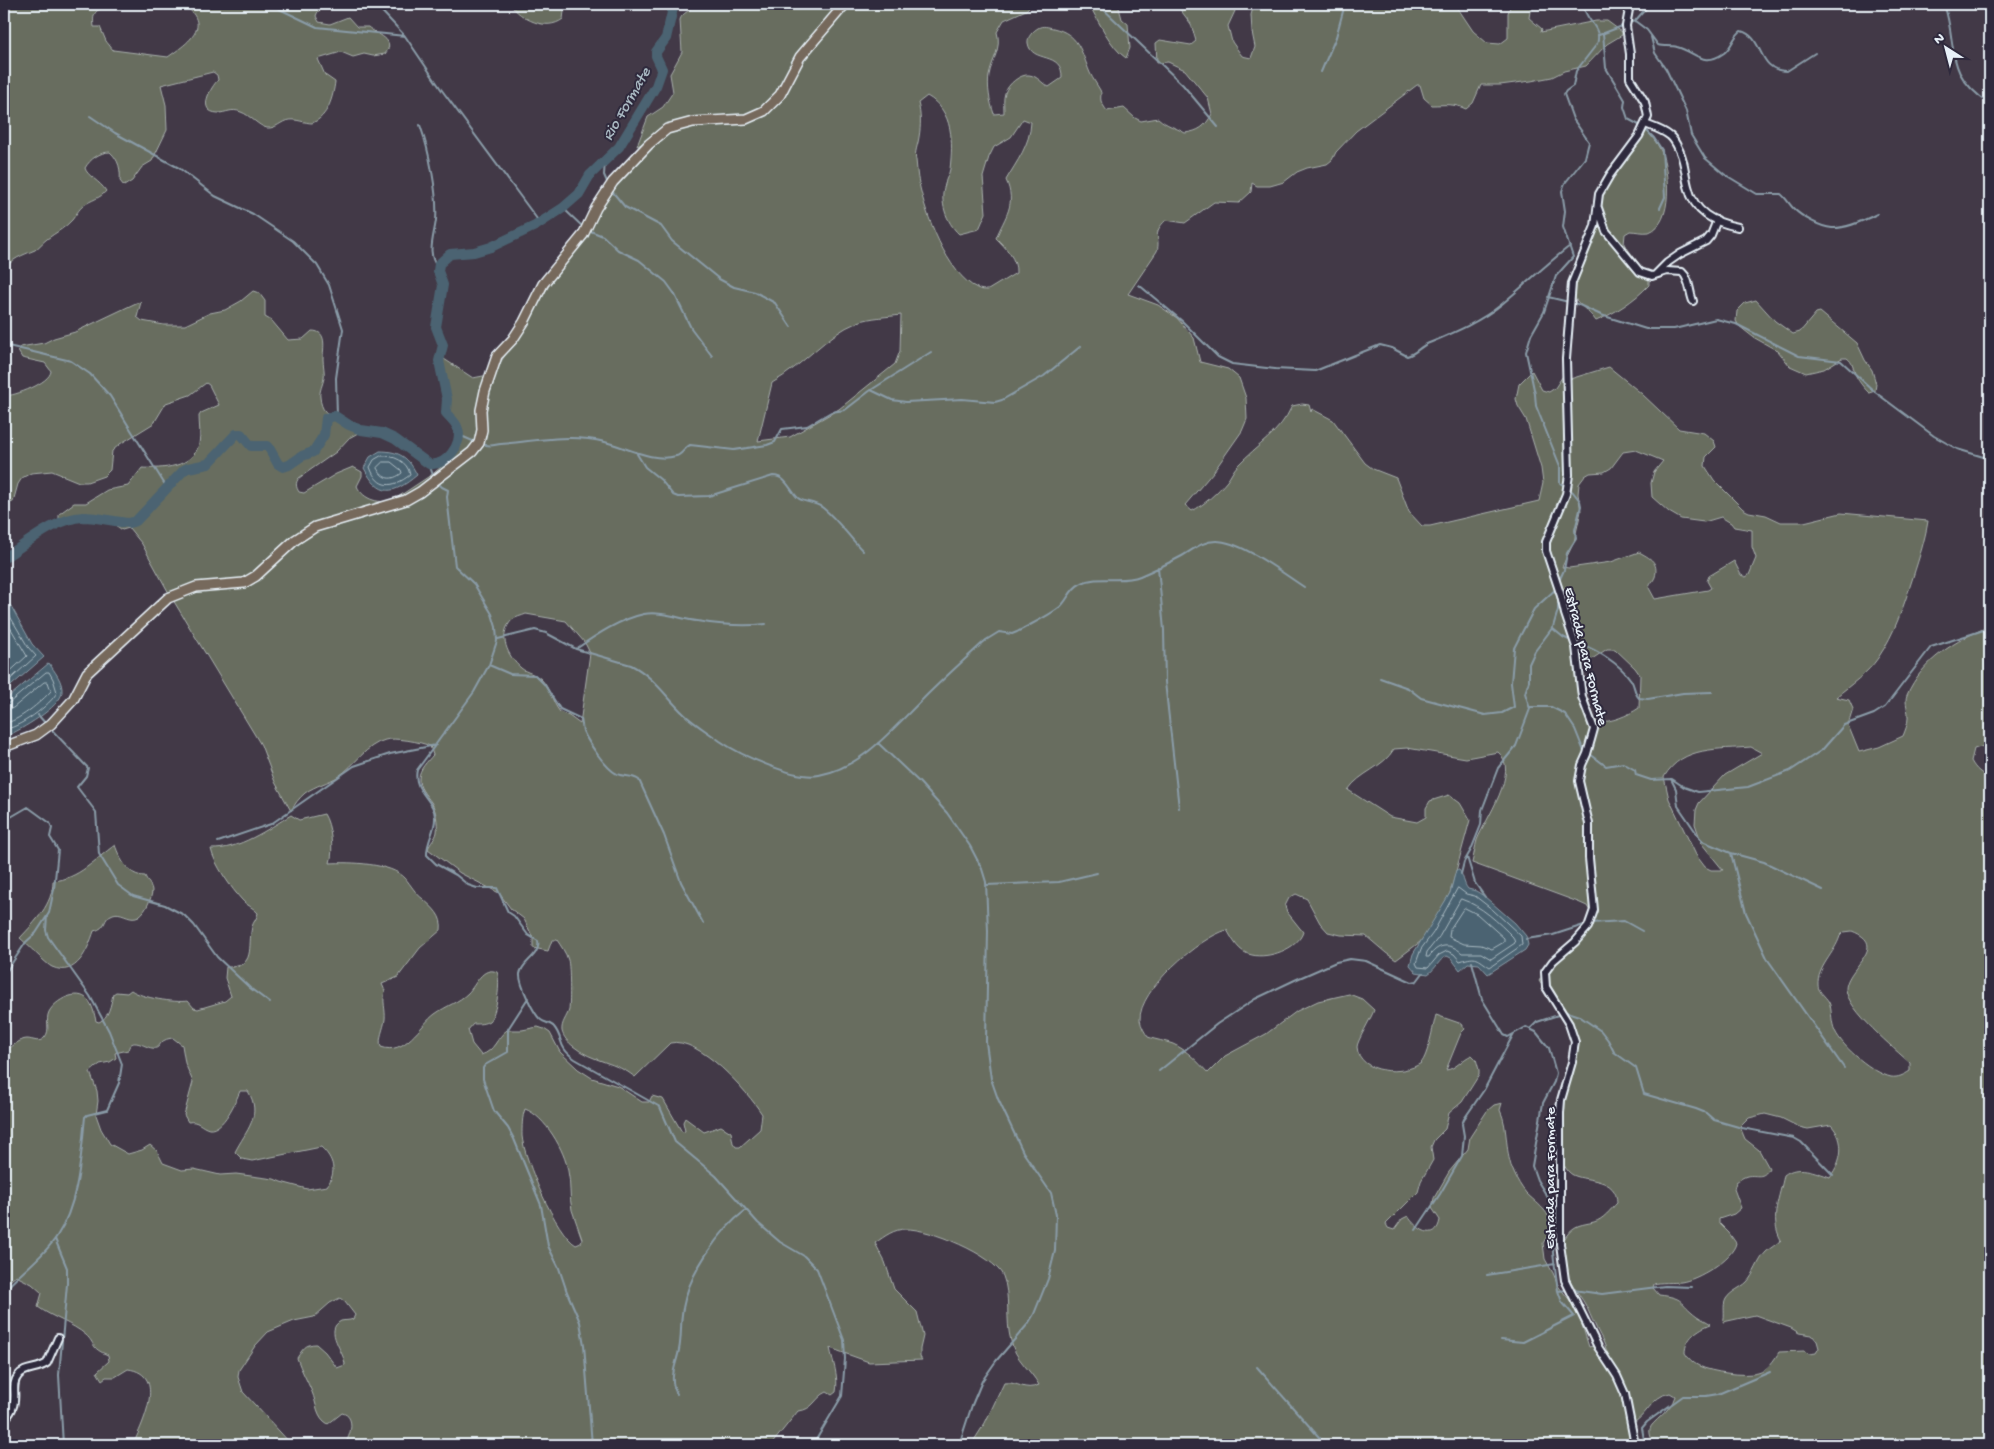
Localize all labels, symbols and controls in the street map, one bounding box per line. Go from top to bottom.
north arrow [1922,22,1972,72]
text: N [1931,30,1949,49]
water label: Rio Formate [600,64,657,145]
street label: Estrada para Formate [1559,585,1611,728]
street label: Estrada para Formate [1542,1107,1560,1249]

